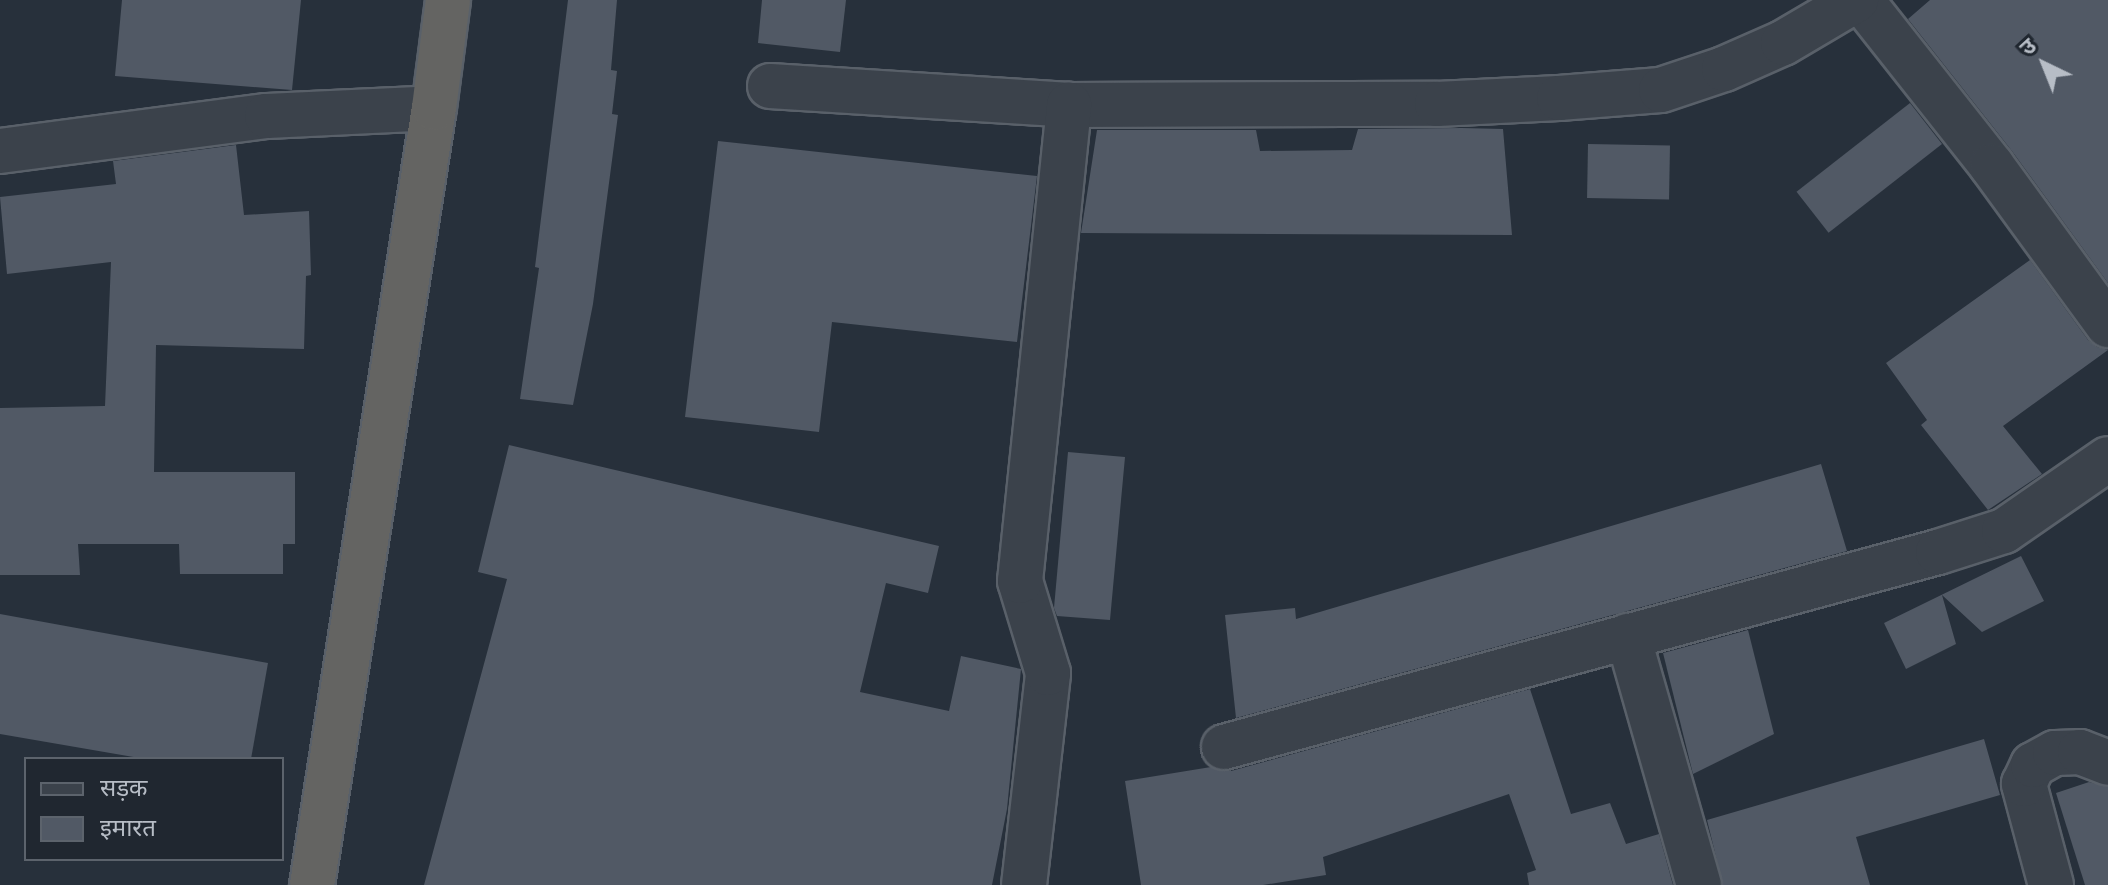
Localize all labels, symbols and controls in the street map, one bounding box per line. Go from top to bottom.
north arrow [2004,24,2084,104]
text: उ [2013,32,2042,61]
legend [24,757,284,861]
text: सड़क [100,772,148,803]
text: इमारत [100,812,156,843]

